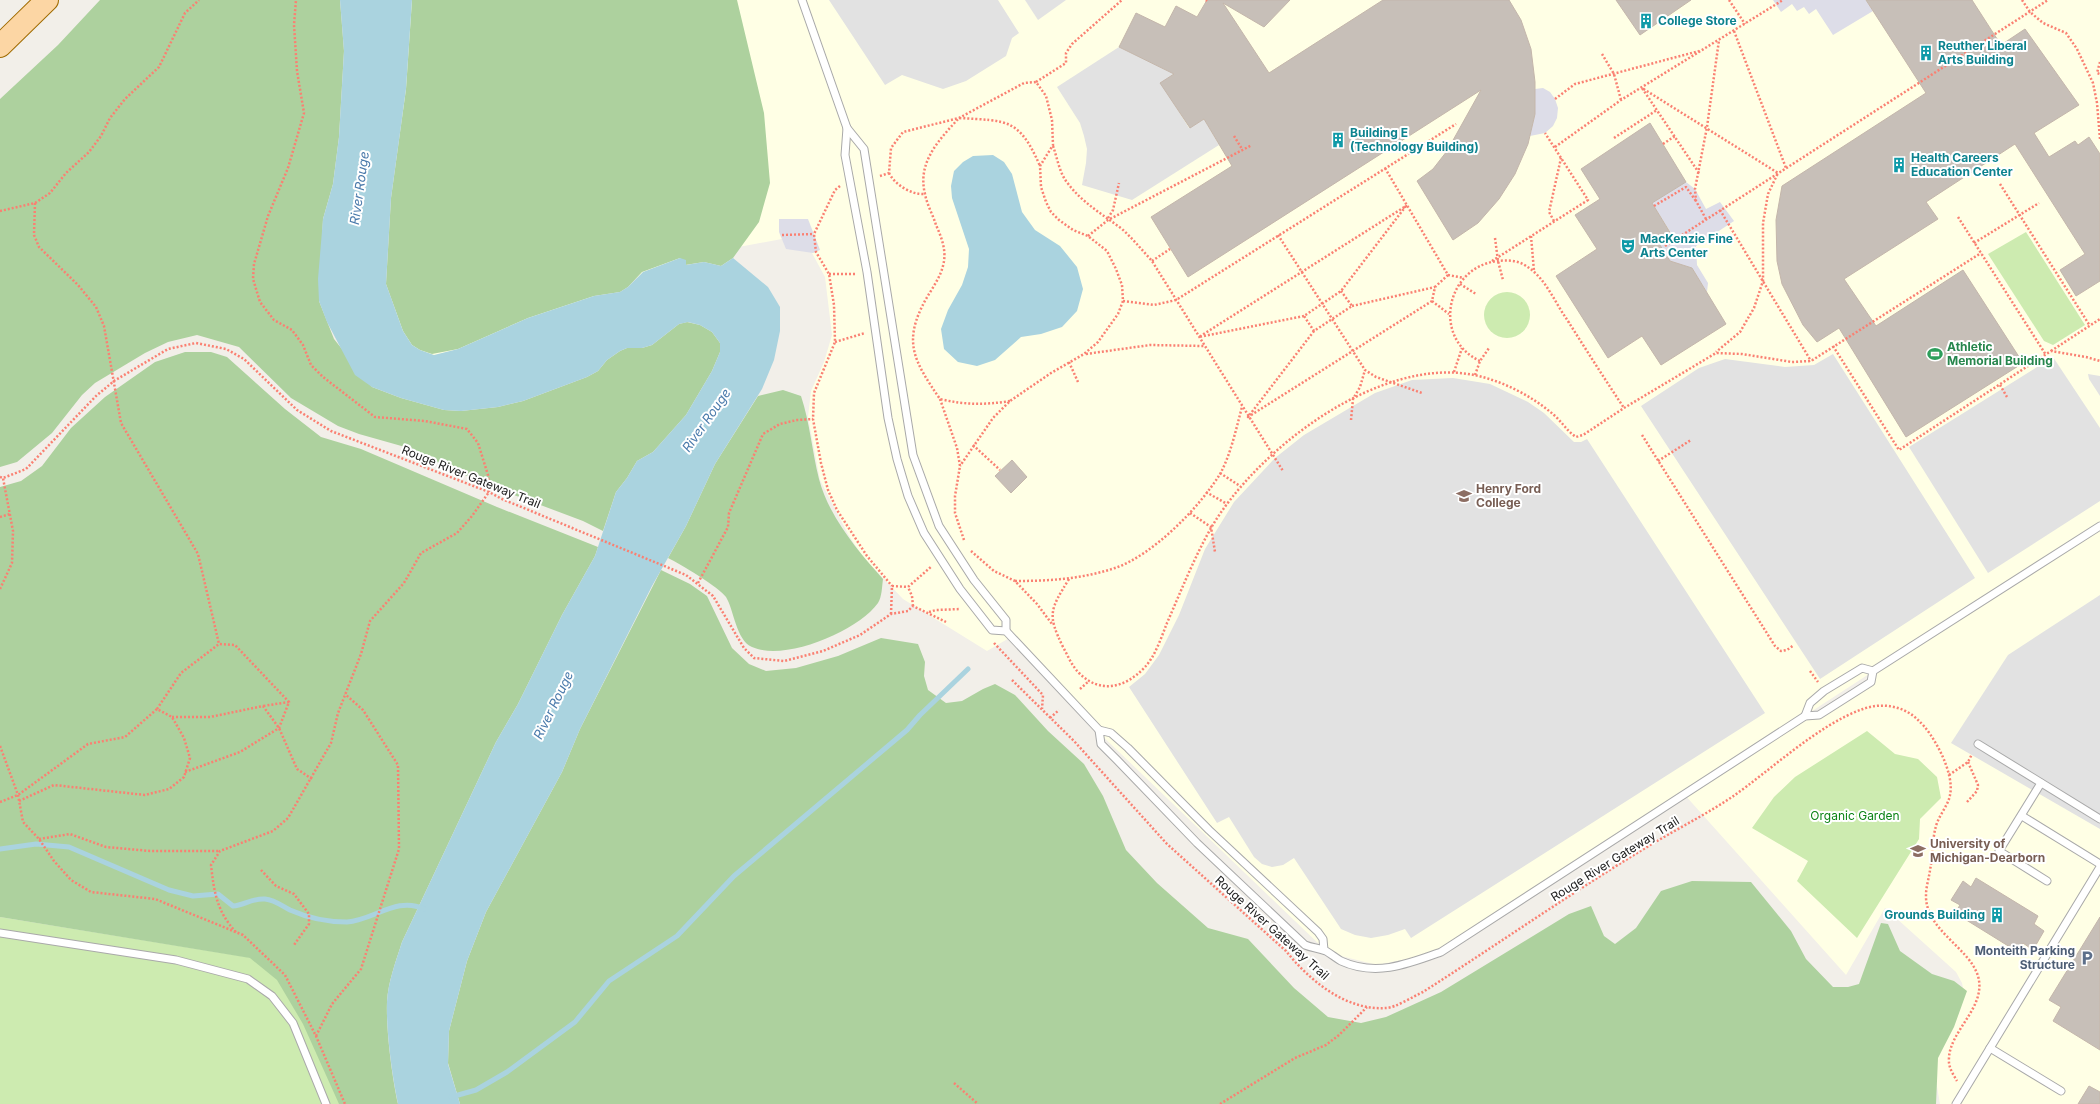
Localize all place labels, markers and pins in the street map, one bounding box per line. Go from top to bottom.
building icon: College Store [1637,12,1655,30]
place label: College Store [1658,13,1737,28]
place label: Reuther Liberal Arts Building [1938,38,2027,67]
building icon: Reuther Liberal Arts Building [1917,44,1935,62]
place label: Building E (Technology Building) [1350,125,1479,154]
building icon: Building E (Technology Building) [1329,131,1347,149]
place label: Health Careers Education Center [1911,150,2013,179]
building icon: Health Careers Education Center [1890,156,1908,174]
place label: MacKenzie Fine Arts Center [1640,231,1733,260]
theatre icon: MacKenzie Fine Arts Center [1619,237,1637,255]
place label: Athletic Memorial Building [1947,339,2053,368]
sports icon: Athletic Memorial Building [1926,345,1944,363]
place label: Henry Ford College [1476,481,1541,510]
school or university icon: Henry Ford College [1455,487,1473,505]
place label: University of Michigan-Dearborn [1930,836,2045,865]
school or university icon: University of Michigan-Dearborn [1909,842,1927,860]
building icon: Grounds Building [1988,906,2006,924]
place label: Grounds Building [1884,907,1985,922]
place label: Monteith Parking Structure [1975,943,2075,972]
parking icon: Monteith Parking Structure [2078,949,2096,967]

